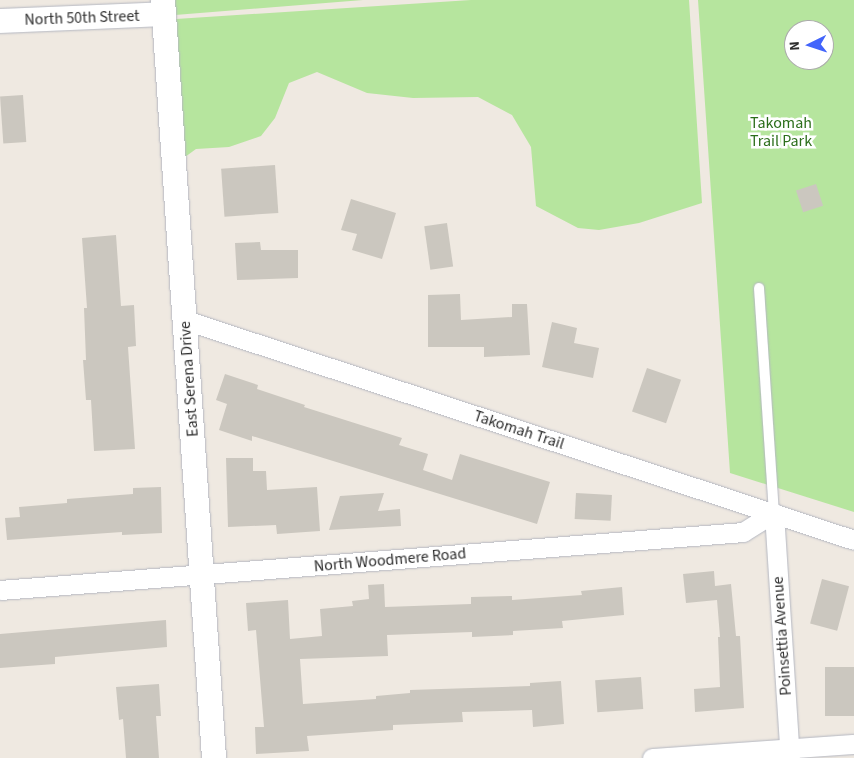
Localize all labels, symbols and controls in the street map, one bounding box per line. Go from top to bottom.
street label: North 50th Street [24,6,140,30]
north arrow [784,20,834,70]
text: N [785,41,805,51]
park label: Takomah Trail Park [750,113,812,151]
street label: East Serena Drive [175,320,203,438]
street label: Takomah Trail [471,406,567,454]
street label: North Woodmere Road [313,544,467,576]
street label: Poinsettia Avenue [768,576,796,696]

